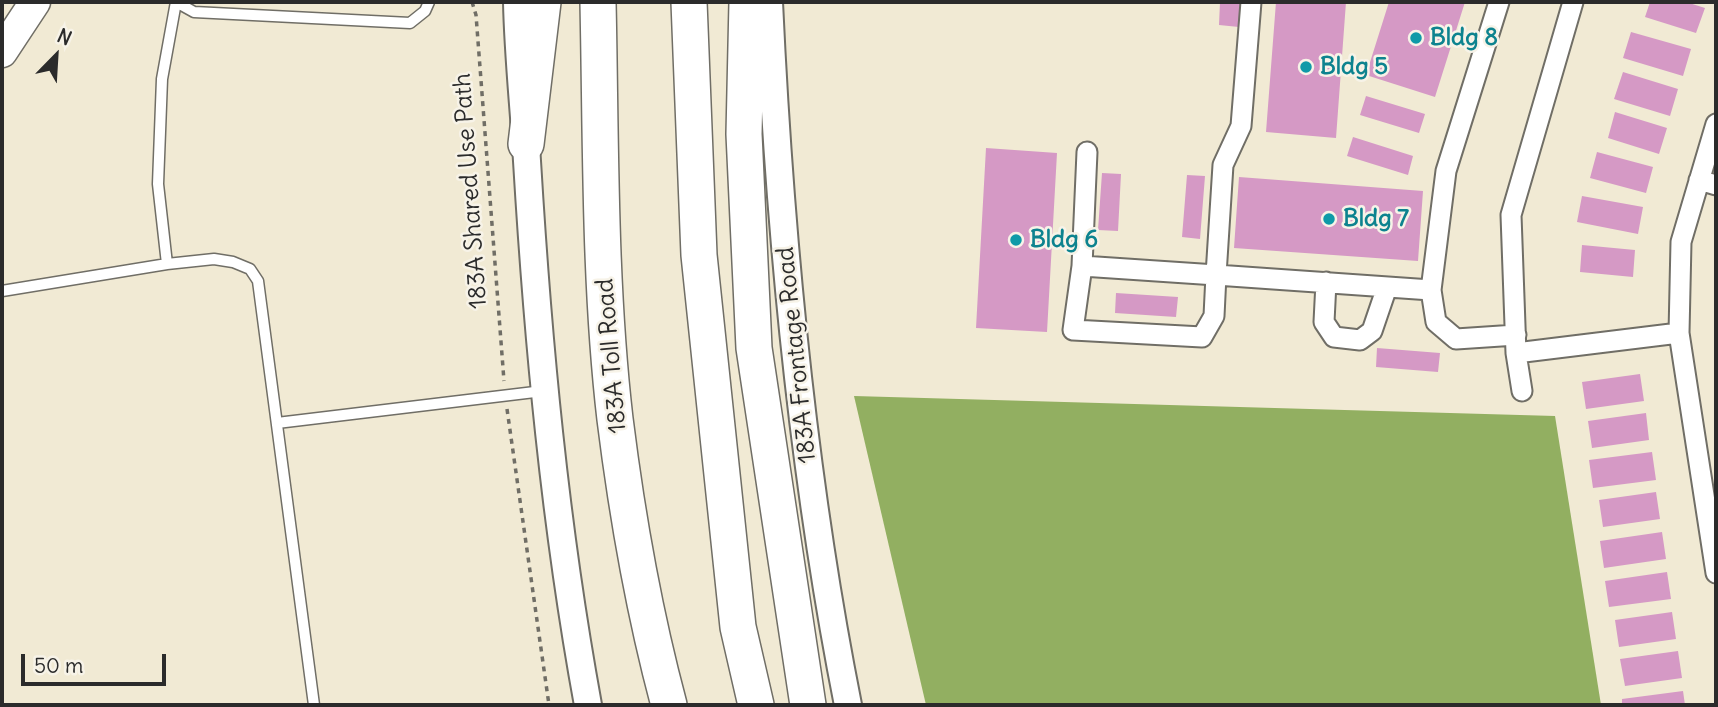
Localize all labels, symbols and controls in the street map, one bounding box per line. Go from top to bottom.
north arrow [21,21,91,91]
text: N [54,23,75,50]
place label: Bldg 8 [1430,24,1498,52]
marker: Bldg 8 [1408,30,1424,46]
place label: Bldg 5 [1320,53,1388,81]
marker: Bldg 5 [1298,59,1314,75]
street label: 183A Shared Use Path [448,72,494,310]
place label: Bldg 7 [1343,205,1409,233]
marker: Bldg 7 [1321,211,1337,227]
place label: Bldg 6 [1030,226,1098,254]
marker: Bldg 6 [1008,232,1024,248]
street label: 183A Frontage Road [771,245,823,465]
street label: 183A Toll Road [591,277,633,435]
scale bar [24,640,170,684]
text: 50 m [34,652,83,679]

